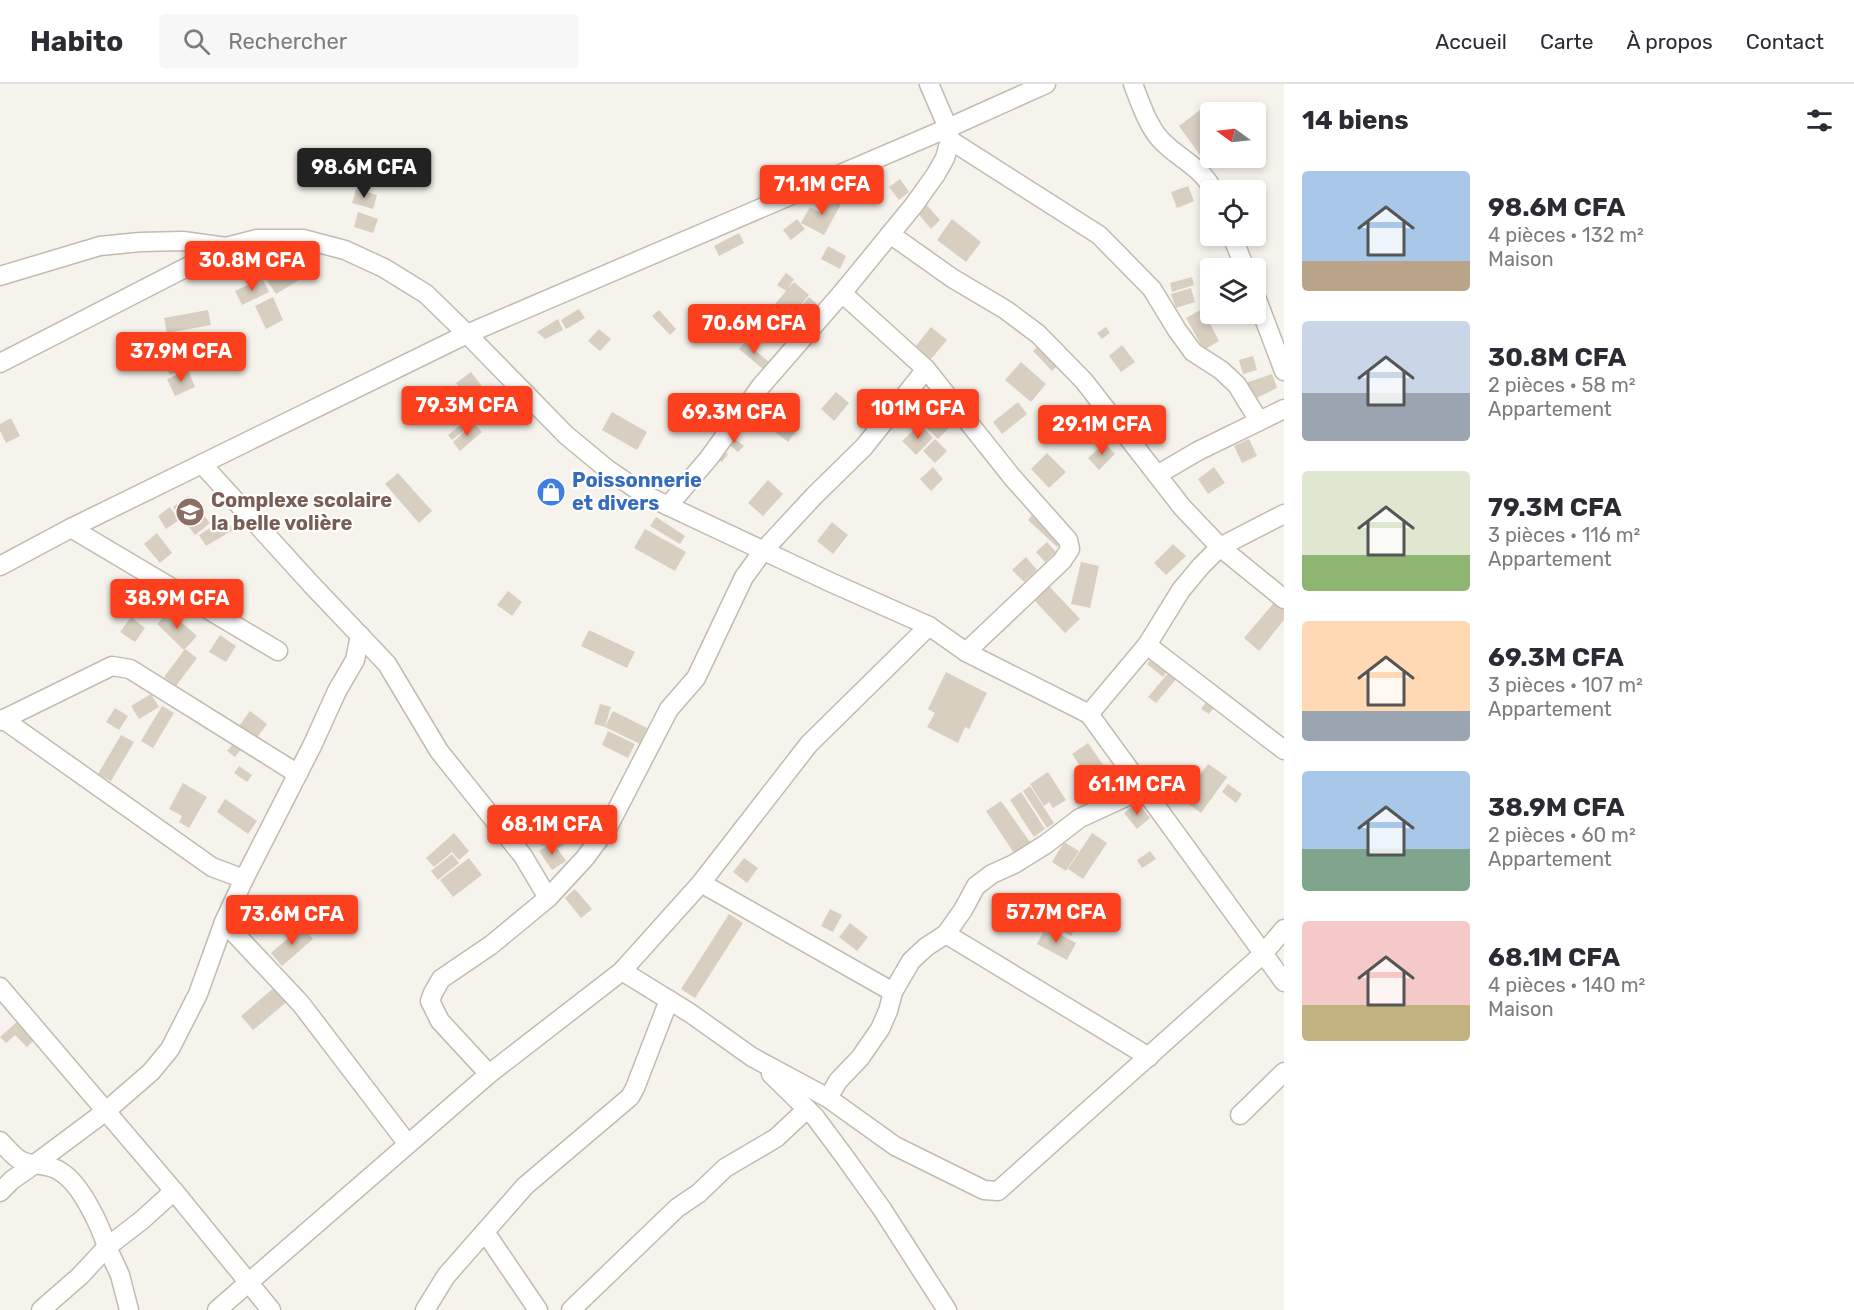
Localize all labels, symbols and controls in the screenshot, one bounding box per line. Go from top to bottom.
search box [159,14,579,68]
text: Habito [30,25,123,58]
icon: search [180,25,213,58]
text: Rechercher [228,28,347,55]
text: Accueil [1435,29,1507,54]
text: Carte [1540,29,1593,54]
text: À propos [1626,29,1713,54]
text: Contact [1746,29,1824,54]
north arrow [1200,102,1266,168]
map controls [1200,102,1266,324]
icon: filters [1803,104,1836,137]
text: 14 biens [1302,105,1409,136]
pin: 98.6M CFA [295,148,433,199]
text: 98.6M CFA [311,155,417,179]
pin: 71.1M CFA [753,165,891,216]
text: 71.1M CFA [774,172,870,196]
button: locate [1200,180,1266,246]
text: 98.6M CFA [1488,192,1625,223]
icon: home [1350,195,1422,267]
text: 4 pièces · 132 m² [1488,223,1644,247]
pin: 30.8M CFA [183,241,321,292]
text: Maison [1488,247,1554,271]
text: 30.8M CFA [199,248,305,272]
button: layers [1200,258,1266,324]
pin: 70.6M CFA [685,304,823,355]
text: 70.6M CFA [702,311,806,335]
pin: 37.9M CFA [112,332,250,383]
text: 37.9M CFA [130,339,232,363]
text: 30.8M CFA [1488,342,1626,373]
icon: home [1350,345,1422,417]
text: 2 pièces · 58 m² [1488,373,1636,397]
pin: 79.3M CFA [398,386,536,437]
pin: 101M CFA [856,389,980,440]
text: 79.3M CFA [416,393,518,417]
pin: 69.3M CFA [665,393,803,444]
text: 101M CFA [871,396,965,420]
text: Appartement [1488,397,1612,421]
text: 69.3M CFA [682,400,786,424]
pin: 29.1M CFA [1033,405,1171,456]
text: 29.1M CFA [1052,412,1152,436]
place label: Poissonnerie et divers [572,468,702,515]
shop icon: Poissonnerie et divers [535,476,567,508]
place label: Complexe scolaire la belle volière [211,488,392,535]
text: 79.3M CFA [1488,492,1622,523]
icon: home [1350,495,1422,567]
school or university icon: Complexe scolaire la belle volière [174,496,206,528]
text: 3 pièces · 116 m² [1488,523,1640,547]
text: Appartement [1488,547,1612,571]
pin: 38.9M CFA [108,579,246,630]
text: 38.9M CFA [124,586,230,610]
text: 69.3M CFA [1488,642,1624,673]
icon: home [1350,645,1422,717]
text: 3 pièces · 107 m² [1488,673,1643,697]
text: Appartement [1488,697,1612,721]
pin: 61.1M CFA [1068,765,1206,816]
text: 61.1M CFA [1088,772,1186,796]
text: 38.9M CFA [1488,792,1625,823]
icon: home [1350,795,1422,867]
pin: 68.1M CFA [483,805,621,856]
text: 68.1M CFA [501,812,603,836]
text: 2 pièces · 60 m² [1488,823,1636,847]
text: Appartement [1488,847,1612,871]
pin: 57.7M CFA [987,893,1125,944]
pin: 73.6M CFA [223,895,361,946]
text: 57.7M CFA [1006,900,1106,924]
text: 73.6M CFA [240,902,344,926]
text: 68.1M CFA [1488,942,1620,973]
icon: home [1350,945,1422,1017]
text: 4 pièces · 140 m² [1488,973,1645,997]
text: Maison [1488,997,1554,1021]

